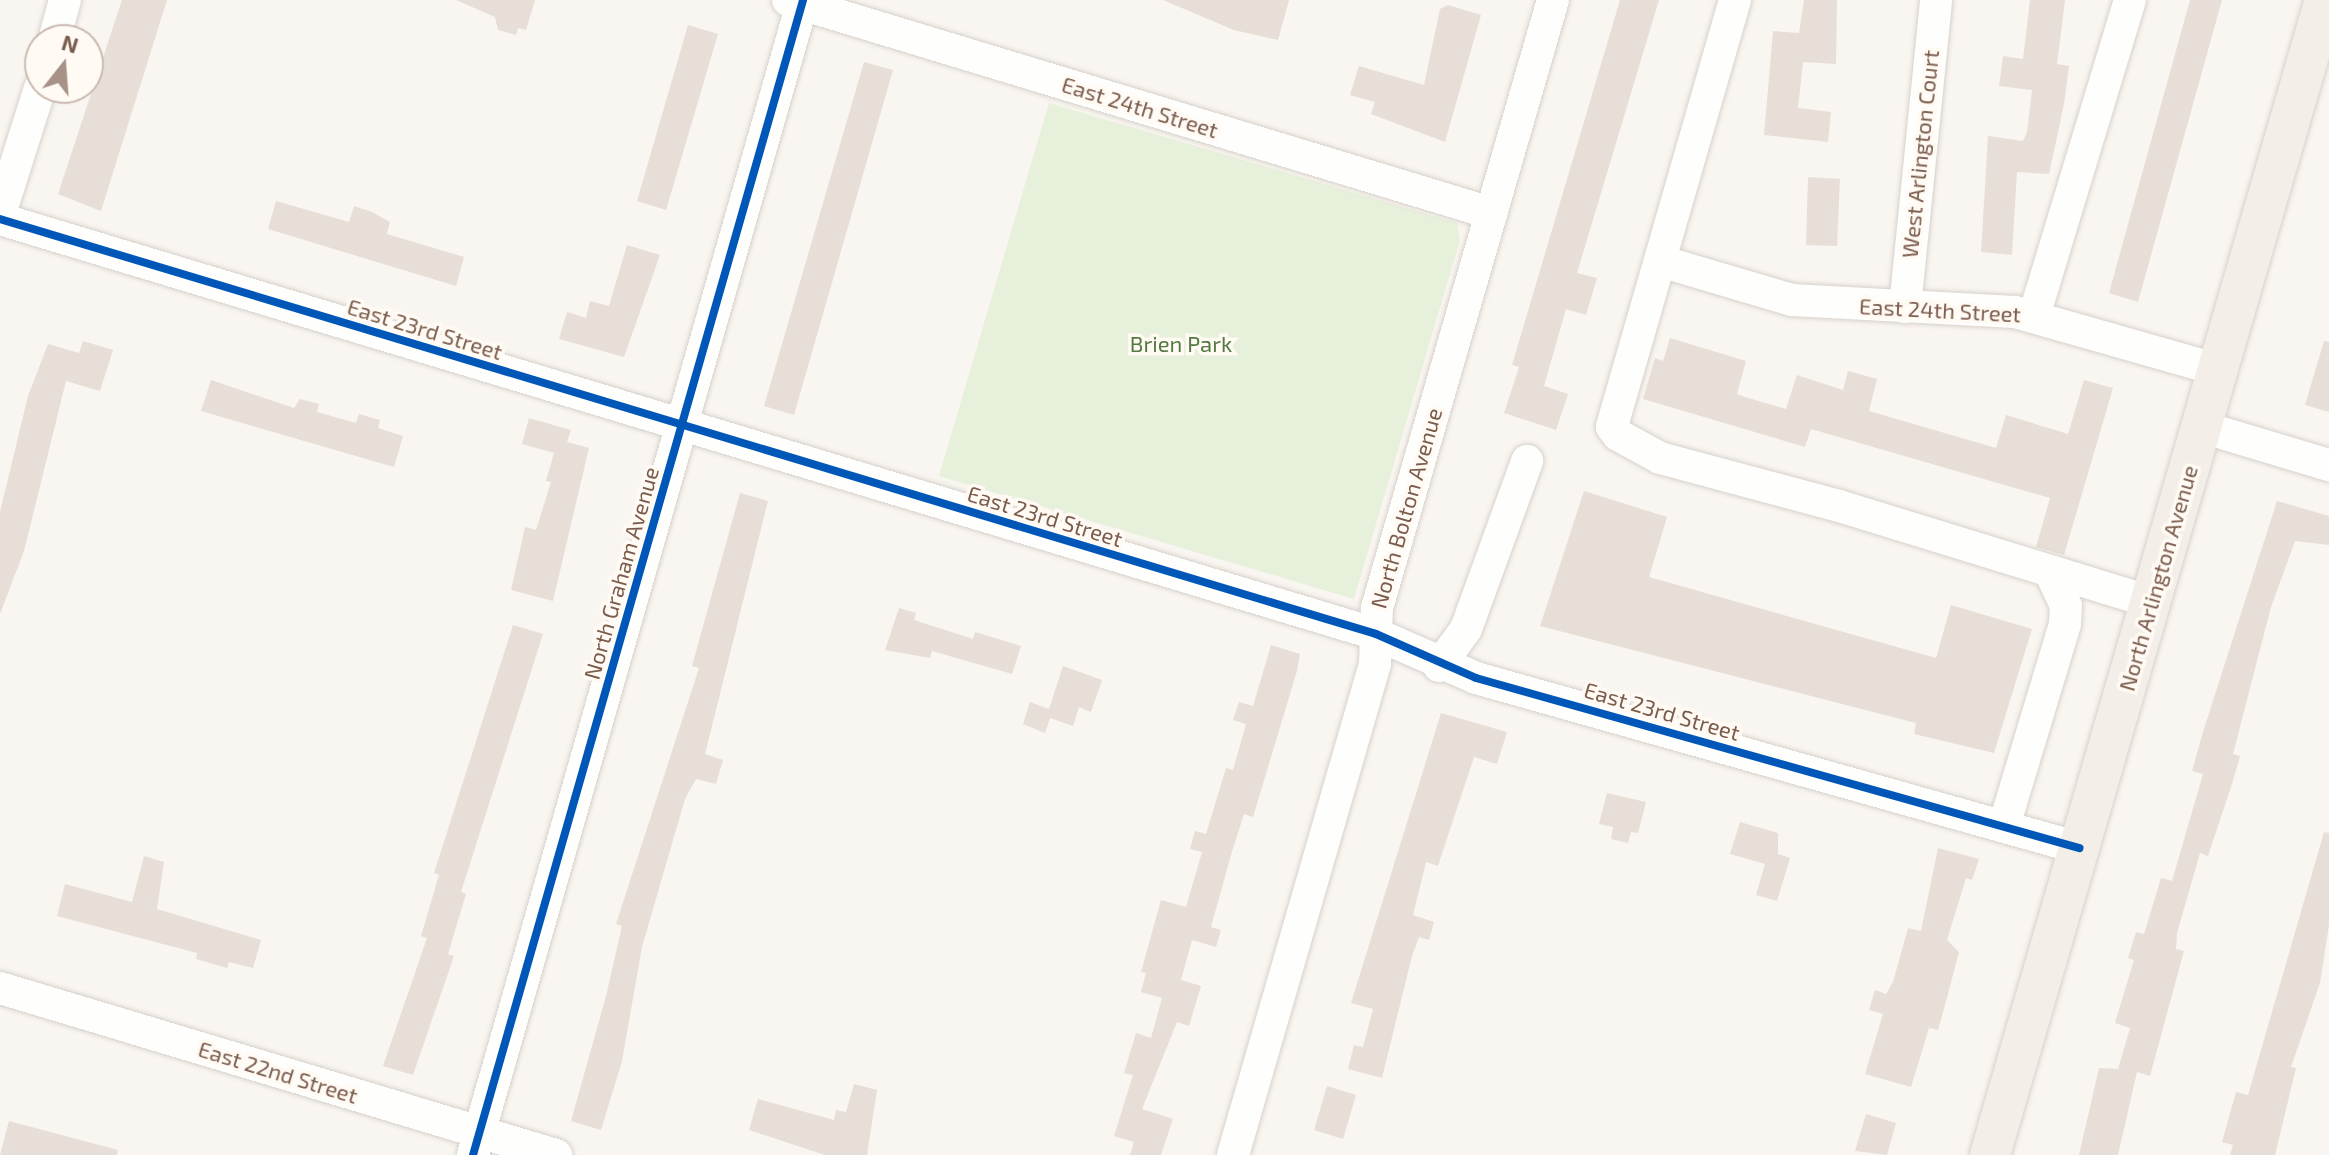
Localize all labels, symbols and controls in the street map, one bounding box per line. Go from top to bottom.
north arrow [24,24,104,104]
text: N [59,28,82,58]
street label: West Arlington Court [1896,48,1944,260]
street label: East 24th Street [1059,71,1221,143]
street label: East 23rd Street [344,293,506,365]
street label: East 24th Street [1858,293,2022,327]
park label: Brien Park [1130,331,1232,357]
street label: North Bolton Avenue [1365,405,1447,611]
street label: North Arlington Avenue [2113,462,2203,694]
street label: North Graham Avenue [578,463,664,683]
street label: East 23rd Street [964,480,1126,552]
street label: East 23rd Street [1581,676,1743,746]
street label: East 22nd Street [195,1035,361,1109]

